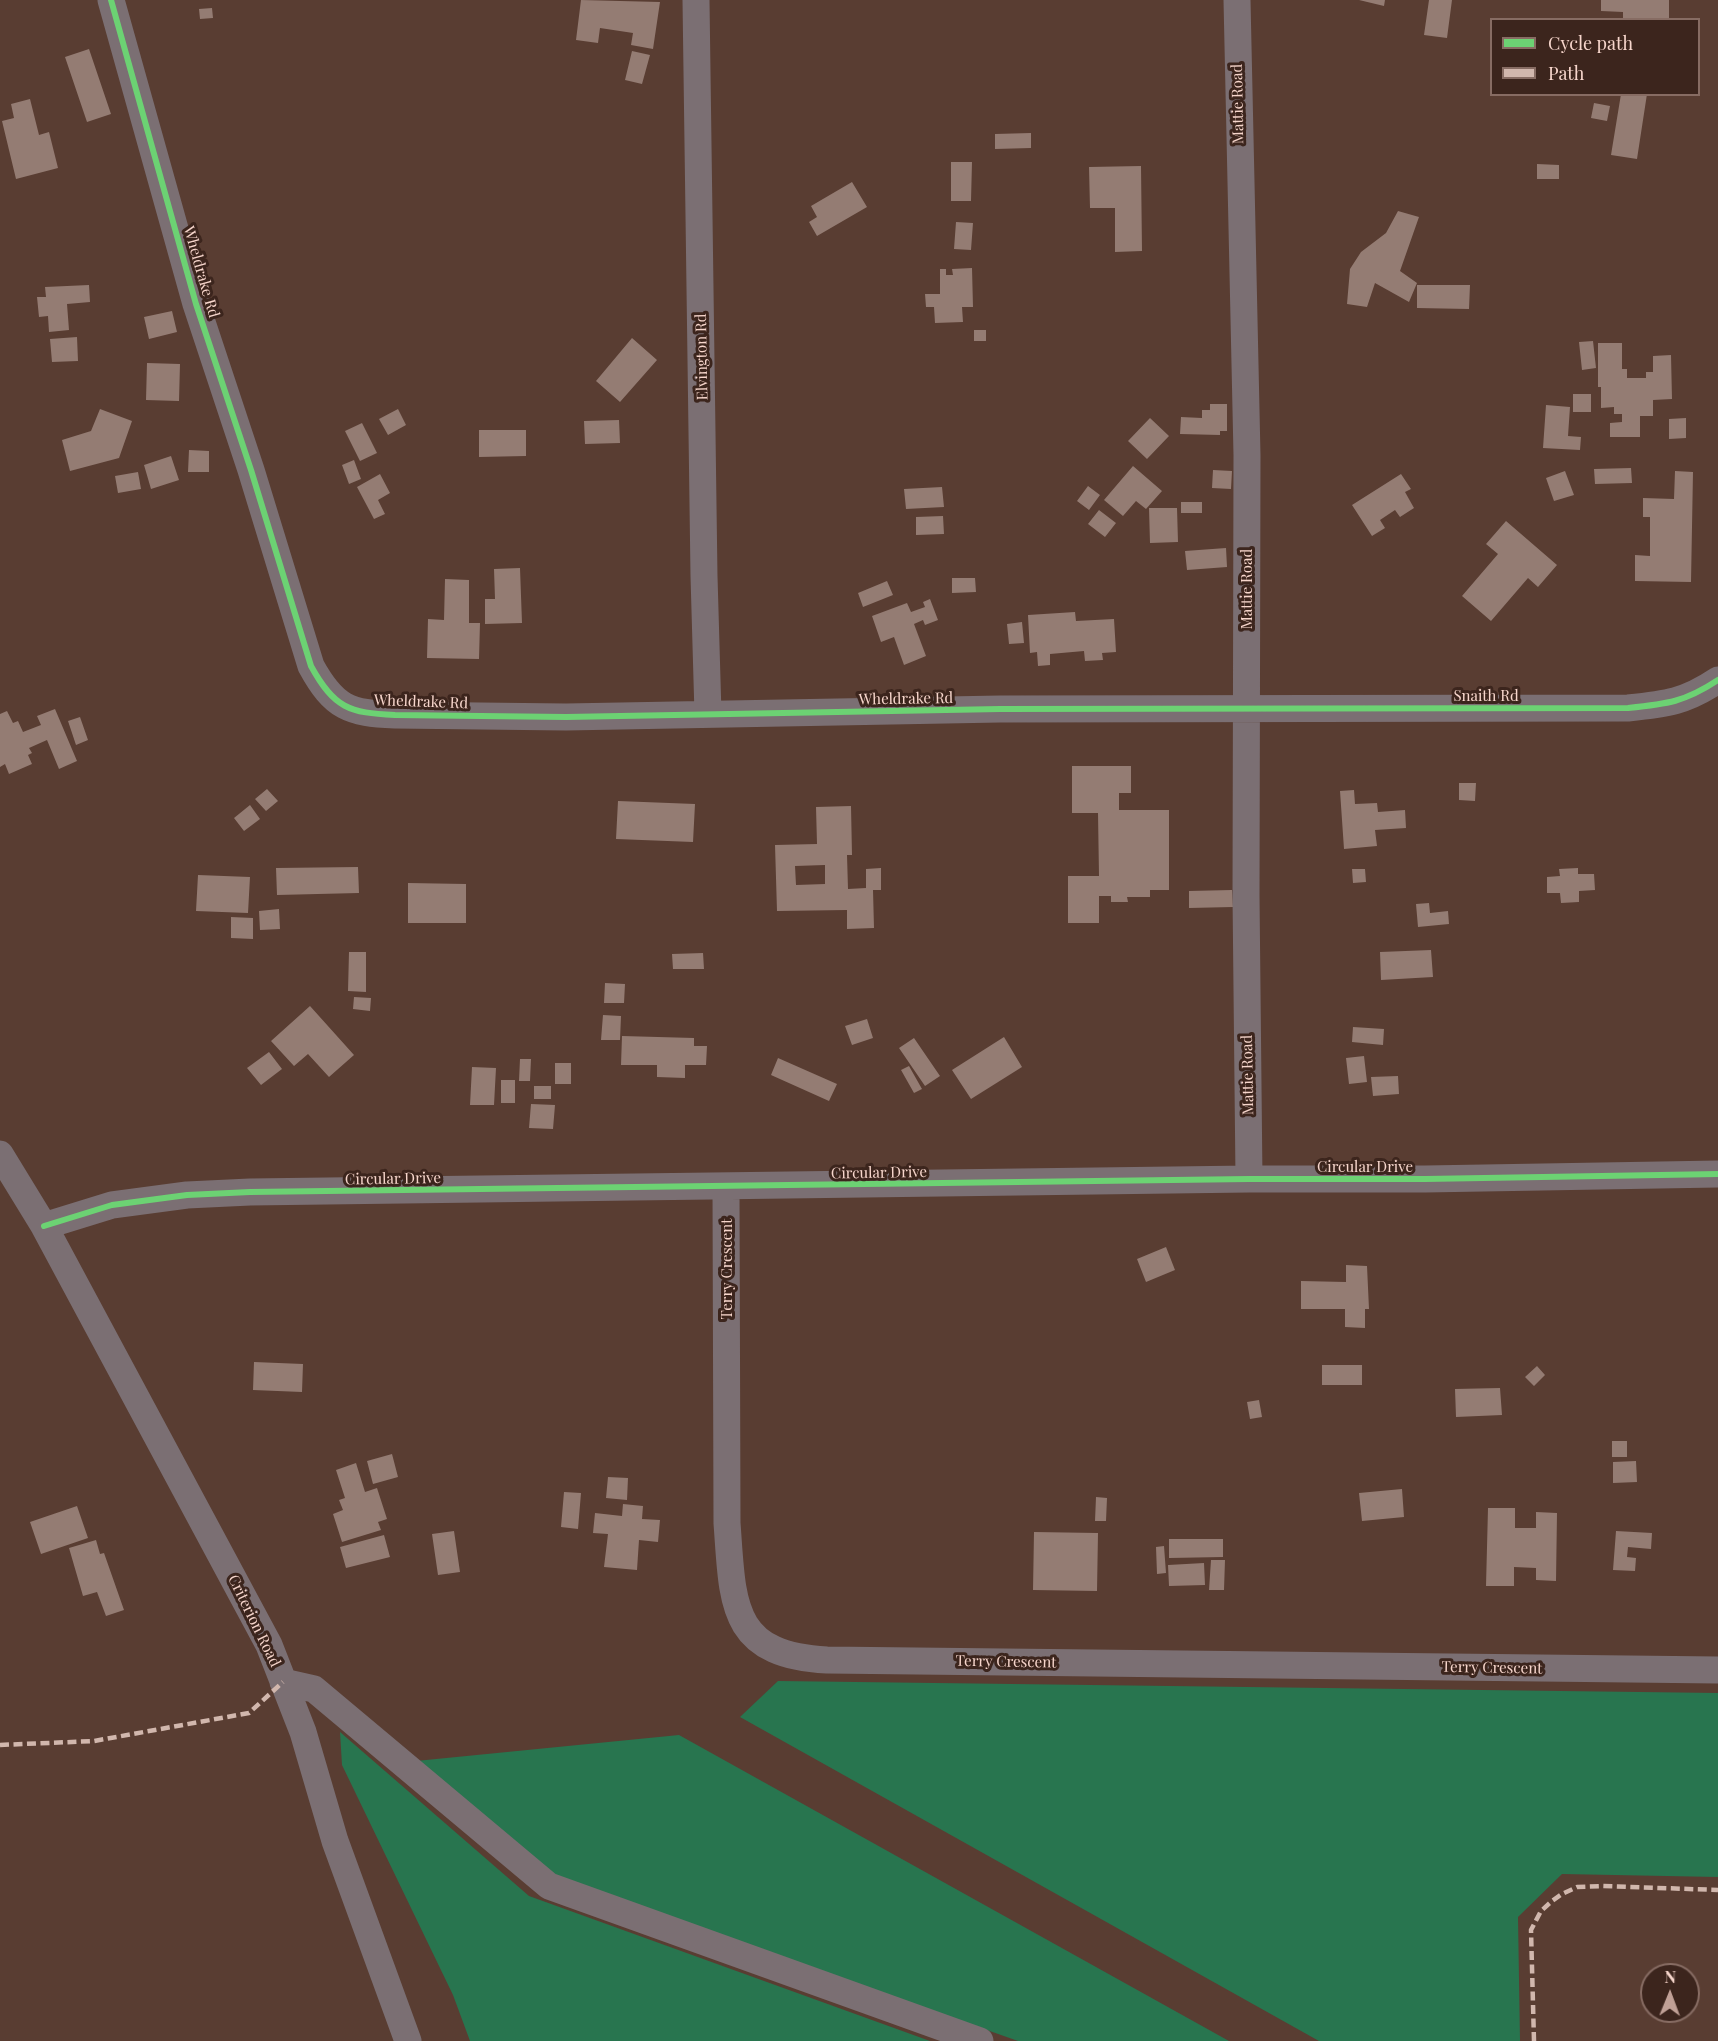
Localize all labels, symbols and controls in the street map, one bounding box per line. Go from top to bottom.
legend [1490,18,1700,96]
text: Cycle path [1548,31,1633,55]
text: Path [1548,61,1584,85]
street label: Mattie Road [1228,64,1248,144]
street label: Wheldrake Rd [179,224,223,320]
street label: Elvington Rd [692,314,712,400]
street label: Mattie Road [1238,549,1256,629]
street label: Snaith Rd [1453,687,1519,705]
street label: Wheldrake Rd [859,689,953,709]
street label: Wheldrake Rd [373,691,469,713]
street label: Mattie Road [1238,1035,1258,1115]
street label: Circular Drive [1317,1158,1413,1176]
street label: Circular Drive [831,1163,927,1183]
street label: Circular Drive [345,1169,441,1189]
street label: Terry Crescent [718,1218,736,1320]
street label: Criterion Road [224,1572,284,1670]
street label: Terry Crescent [955,1652,1057,1672]
street label: Terry Crescent [1441,1658,1543,1678]
north arrow [1640,1963,1700,2023]
text: N [1664,1966,1676,1987]

